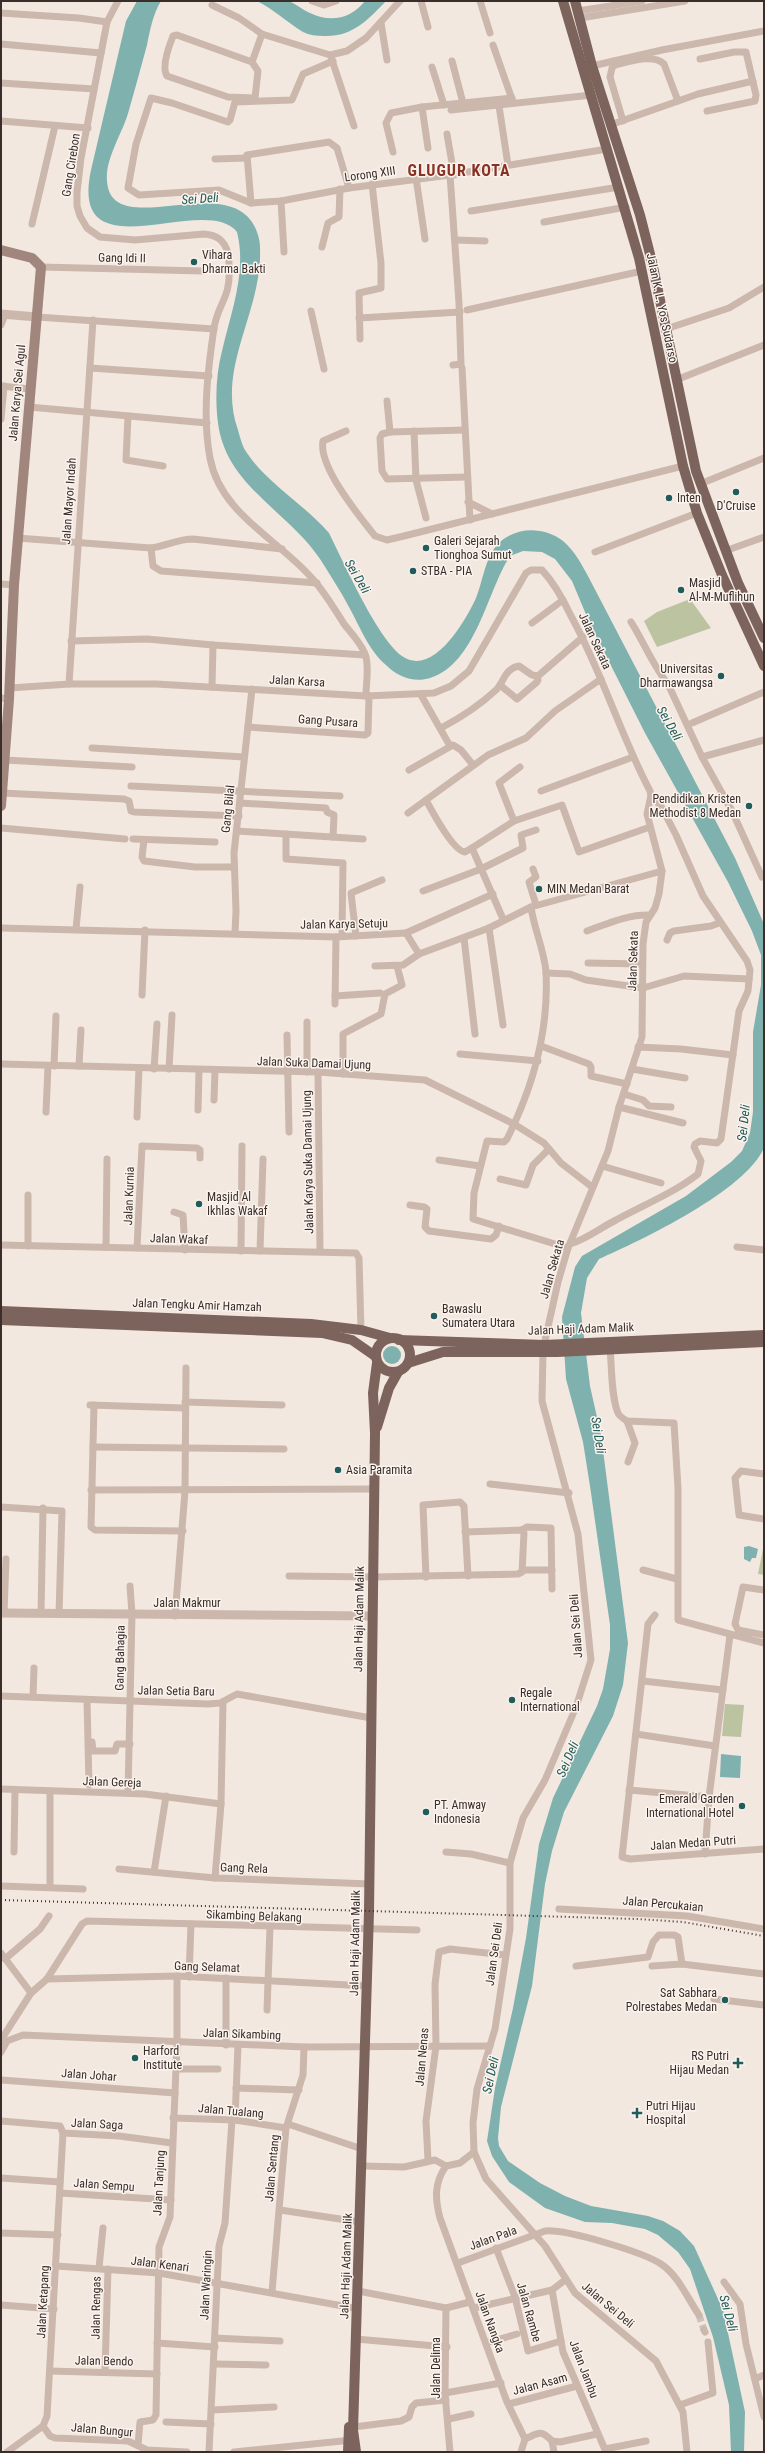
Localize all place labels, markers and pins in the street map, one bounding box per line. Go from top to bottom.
place label: Vihara Dharma Bakti [202,248,266,276]
marker: Vihara Dharma Bakti [189,257,199,267]
marker: D'Cruise [731,487,741,497]
place label: Inten [677,491,701,505]
marker: Inten [664,493,674,503]
place label: D'Cruise [716,499,756,513]
place label: Galeri Sejarah Tionghoa Sumut [434,534,512,562]
marker: Galeri Sejarah Tionghoa Sumut [421,543,431,553]
place label: STBA - PIA [421,564,472,578]
marker: STBA - PIA [408,566,418,576]
place label: Masjid Al-M-Muflihun [689,576,755,604]
marker: Masjid Al-M-Muflihun [676,585,686,595]
place label: Universitas Dharmawangsa [640,662,713,690]
marker: Universitas Dharmawangsa [716,671,726,681]
place label: Pendidikan Kristen Methodist 8 Medan [650,792,741,820]
marker: Pendidikan Kristen Methodist 8 Medan [744,801,754,811]
place label: MIN Medan Barat [547,882,630,896]
marker: MIN Medan Barat [534,884,544,894]
place label: Masjid Al Ikhlas Wakaf [207,1190,268,1218]
marker: Masjid Al Ikhlas Wakaf [194,1199,204,1209]
place label: Bawaslu Sumatera Utara [442,1302,515,1330]
marker: Bawaslu Sumatera Utara [429,1311,439,1321]
place label: Asia Paramita [346,1463,412,1477]
marker: Asia Paramita [333,1465,343,1475]
place label: Regale International [520,1686,580,1714]
marker: Regale International [507,1695,517,1705]
place label: Emerald Garden International Hotel [646,1792,734,1820]
place label: PT. Amway Indonesia [434,1798,486,1826]
marker: Emerald Garden International Hotel [737,1801,747,1811]
marker: PT. Amway Indonesia [421,1807,431,1817]
place label: Sat Sabhara Polrestabes Medan [626,1986,717,2014]
marker: Sat Sabhara Polrestabes Medan [720,1995,730,2005]
place label: Harford Institute [143,2044,182,2072]
place label: RS Putri Hijau Medan [670,2049,729,2077]
marker: Harford Institute [130,2053,140,2063]
marker: RS Putri Hijau Medan [732,2057,744,2069]
place label: Putri Hijau Hospital [646,2099,696,2127]
marker: Putri Hijau Hospital [631,2107,643,2119]

